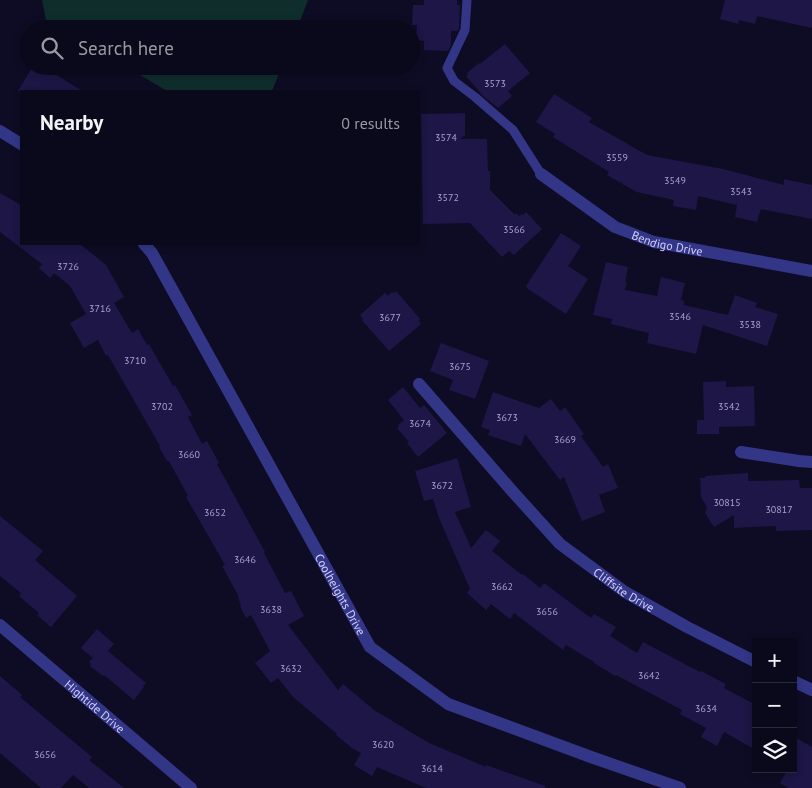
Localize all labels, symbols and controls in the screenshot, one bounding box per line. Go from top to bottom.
search box [20,20,420,75]
icon: search [38,34,66,62]
text: Search here [78,36,174,60]
house number: 3573 [484,77,506,90]
text: Nearby [40,109,103,136]
text: 0 results [341,113,400,133]
house number: 3574 [435,131,457,144]
house number: 3559 [606,151,628,164]
house number: 3549 [664,174,686,187]
house number: 3543 [730,185,752,198]
house number: 3572 [437,191,459,204]
house number: 3566 [503,223,525,236]
street label: Bendigo Drive [630,227,704,258]
house number: 3726 [57,260,79,273]
house number: 3716 [89,302,111,315]
house number: 3546 [669,310,691,323]
house number: 3677 [379,311,401,324]
house number: 3538 [739,318,761,331]
house number: 3710 [124,354,146,367]
house number: 3675 [449,360,471,373]
house number: 3702 [151,400,173,413]
house number: 3542 [718,400,740,413]
house number: 3673 [496,411,518,424]
house number: 3674 [409,417,431,430]
house number: 3669 [554,433,576,446]
house number: 3660 [178,448,200,461]
house number: 3672 [431,479,453,492]
house number: 30815 [713,496,741,509]
house number: 30817 [765,503,793,516]
house number: 3652 [204,506,226,519]
street label: Coolheights Drive [312,551,369,638]
house number: 3646 [234,553,256,566]
street label: Cliffsite Drive [591,564,657,615]
house number: 3662 [491,580,513,593]
house number: 3638 [260,603,282,616]
house number: 3656 [536,605,558,618]
map controls [752,638,797,773]
button: + [752,638,797,683]
house number: 3632 [280,662,302,675]
house number: 3642 [638,669,660,682]
street label: Hightide Drive [62,676,128,736]
button: − [752,683,797,728]
house number: 3634 [695,702,717,715]
button: layers [752,728,797,773]
house number: 3620 [372,738,394,751]
house number: 3656 [34,748,56,761]
house number: 3614 [421,762,443,775]

